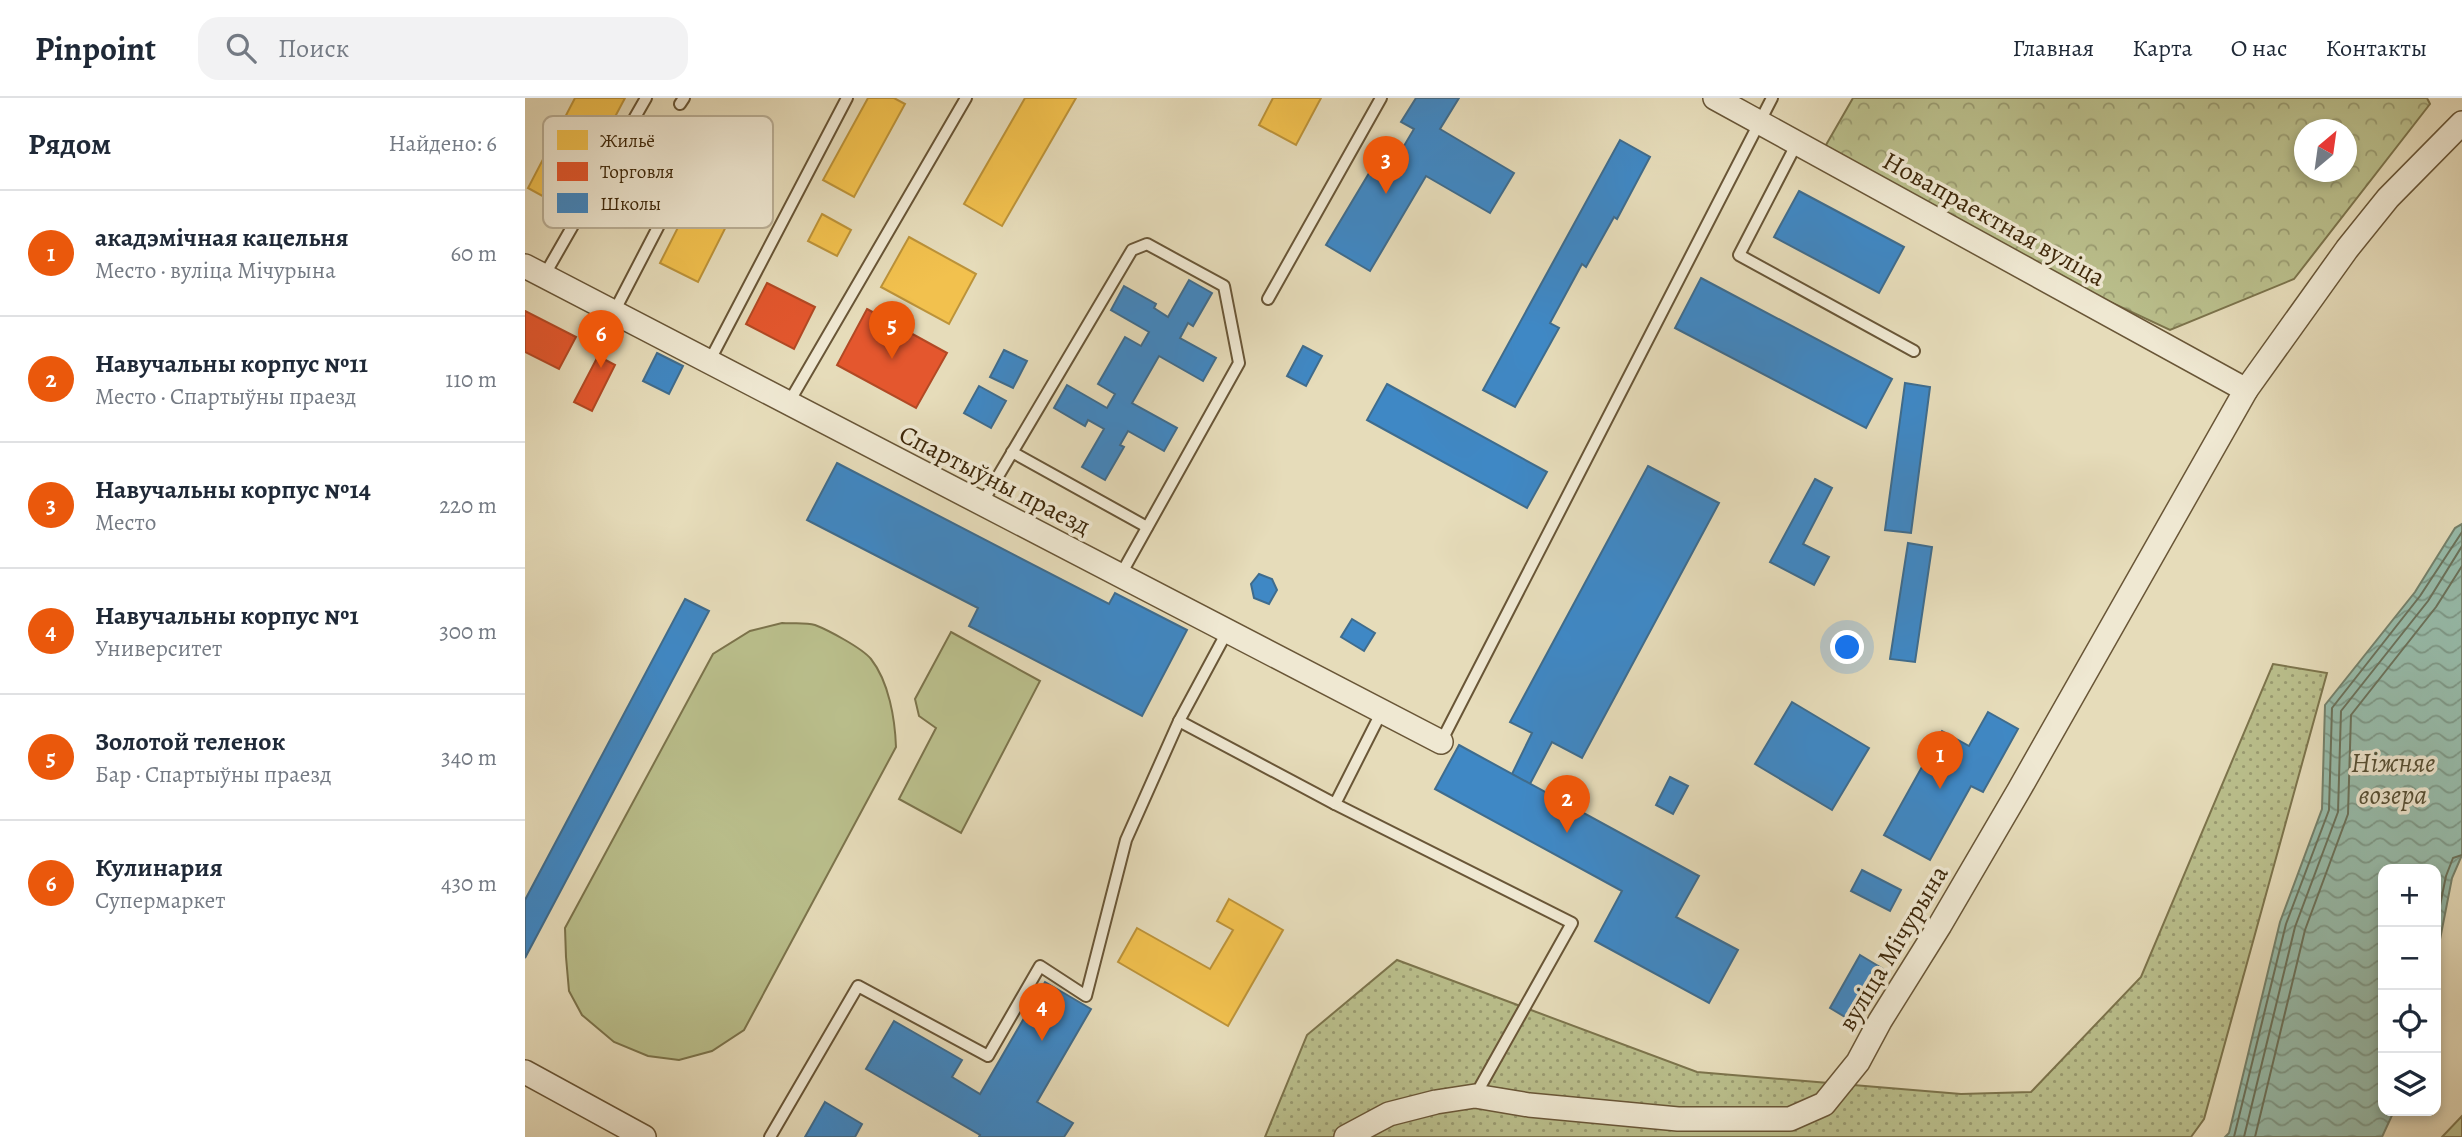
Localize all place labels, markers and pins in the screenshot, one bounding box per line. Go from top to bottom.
pin: 3 [1363,136,1409,194]
pin: 5 [869,301,915,359]
pin: 6 [578,310,624,368]
pin: 1 [1917,731,1963,789]
pin: 2 [1544,775,1590,833]
pin: 4 [1019,983,1065,1041]

